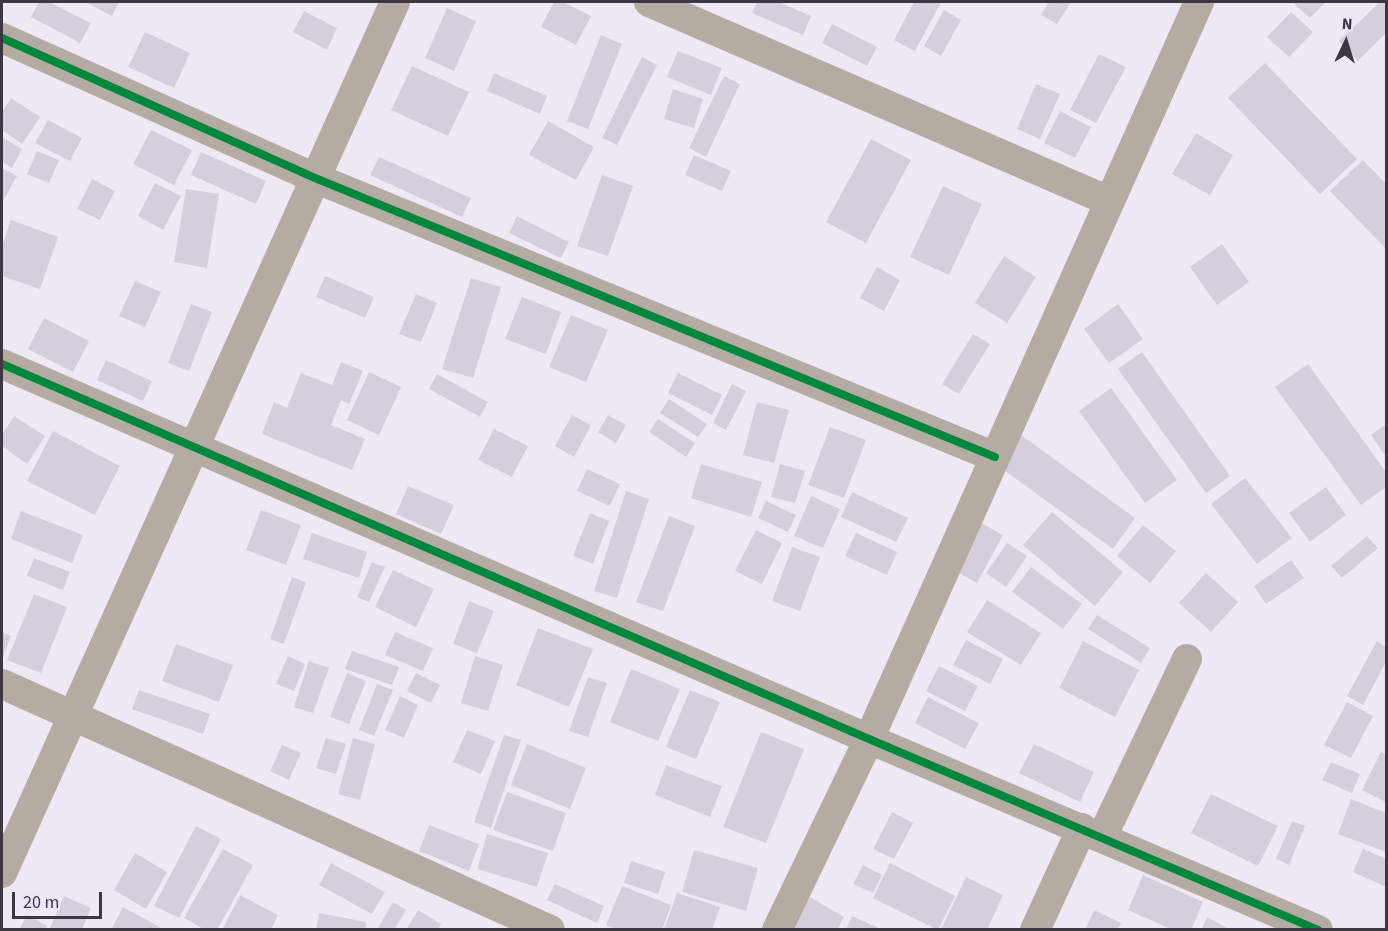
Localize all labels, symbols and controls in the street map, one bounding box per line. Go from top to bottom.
north arrow [1316,12,1376,72]
text: N [1341,13,1353,35]
scale bar [15,880,105,918]
text: 20 m [23,890,59,915]

